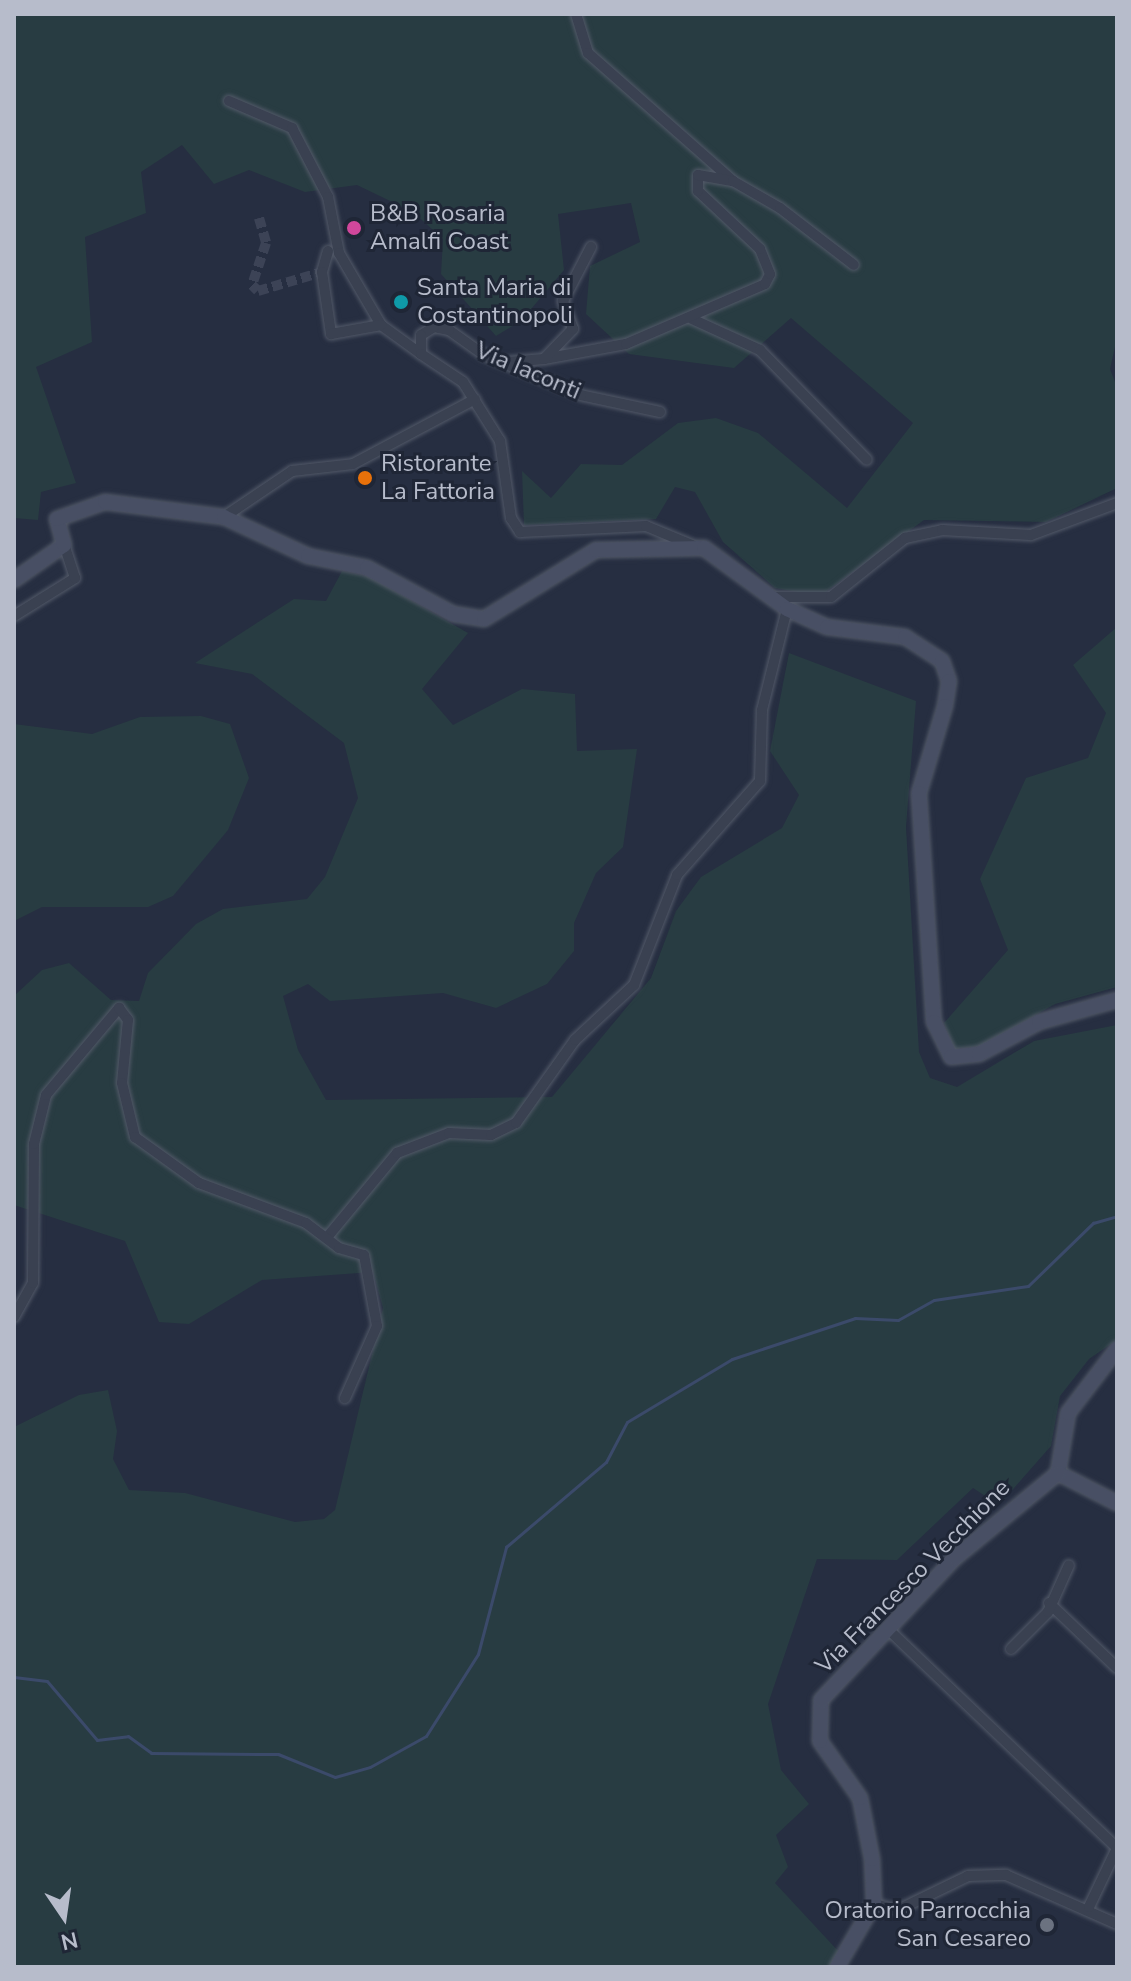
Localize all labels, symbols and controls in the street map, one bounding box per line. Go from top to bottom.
place label: B&B Rosaria Amalfi Coast [370,200,508,256]
marker: B&B Rosaria Amalfi Coast [345,219,363,237]
place label: Santa Maria di Costantinopoli [417,274,573,330]
marker: Santa Maria di Costantinopoli [392,293,410,311]
street label: Via Iaconti [471,336,585,406]
place label: Ristorante La Fattoria [381,450,495,506]
marker: Ristorante La Fattoria [356,469,374,487]
street label: Via Francesco Vecchione [810,1474,1016,1680]
north arrow [24,1877,104,1957]
place label: Oratorio Parrocchia San Cesareo [824,1897,1031,1953]
marker: Oratorio Parrocchia San Cesareo [1038,1916,1056,1934]
text: N [58,1924,81,1957]

